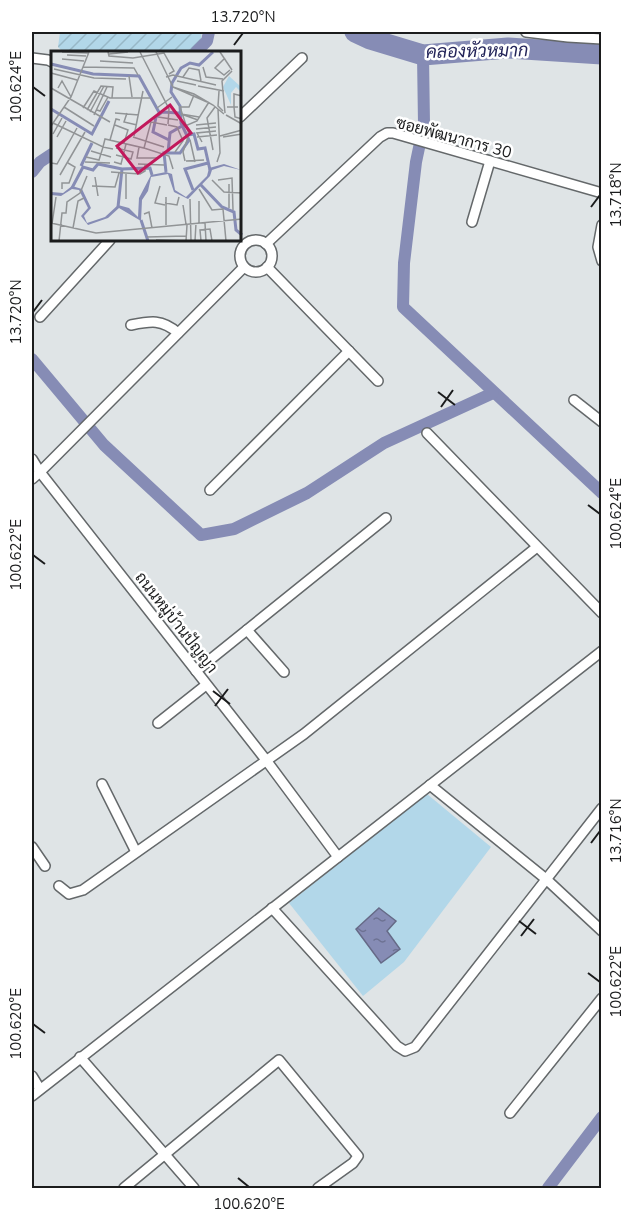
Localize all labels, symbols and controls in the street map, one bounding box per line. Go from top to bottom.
text: 13.720°N [210,7,276,27]
water label: คลองหัวหมาก [426,38,528,64]
text: 100.624°E [6,51,26,123]
inset map [51,51,242,242]
street label: ซอยพัฒนาการ 30 [393,112,514,164]
text: 13.718°N [606,162,626,228]
text: 13.720°N [6,279,26,345]
text: 100.624°E [606,478,626,550]
text: 100.622°E [6,519,26,591]
street label: ถนนหมู่บ้านปัญญา [130,567,223,678]
text: 13.716°N [606,798,626,864]
text: 100.622°E [606,946,626,1018]
text: 100.620°E [6,988,26,1060]
text: 100.620°E [213,1194,285,1214]

